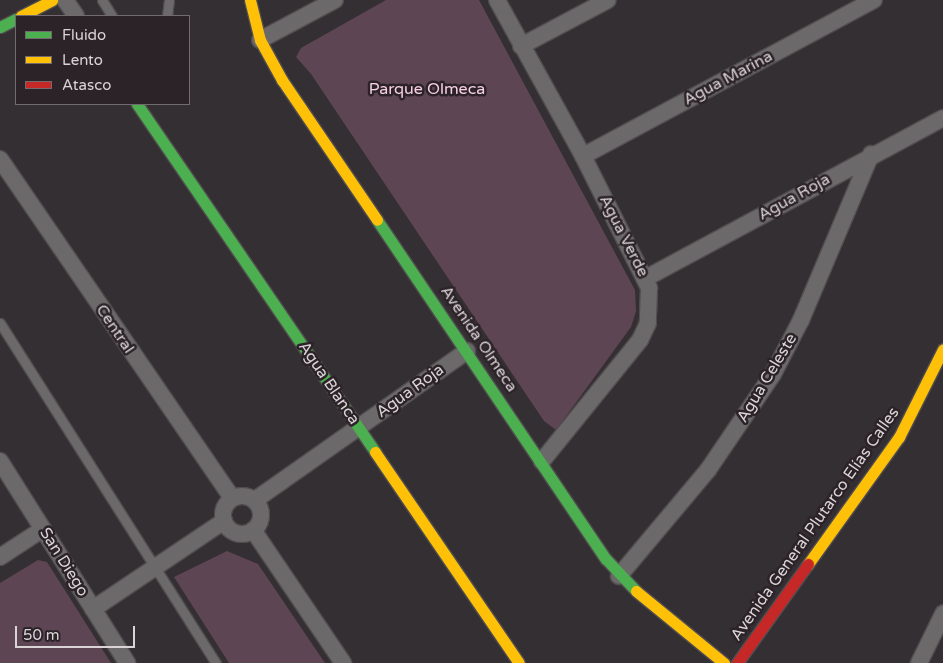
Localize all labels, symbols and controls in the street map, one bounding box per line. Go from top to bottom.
legend [15,15,190,105]
text: Fluido [62,26,106,44]
street label: Agua Marina [680,47,776,109]
text: Lento [62,51,103,69]
text: Atasco [62,76,111,94]
park label: Parque Olmeca [369,79,485,99]
street label: Agua Roja [755,169,833,225]
street label: Agua Verde [595,192,653,280]
street label: Avenida Olmeca [436,282,522,396]
street label: Central [92,301,138,357]
street label: Agua Celeste [733,330,801,426]
street label: Agua Blanca [294,338,364,428]
street label: Agua Roja [372,360,448,422]
street label: Avenida General Plutarco Elías Calles [727,404,903,644]
street label: San Diego [35,524,93,600]
scale bar [18,616,138,648]
text: 50 m [23,626,60,644]

